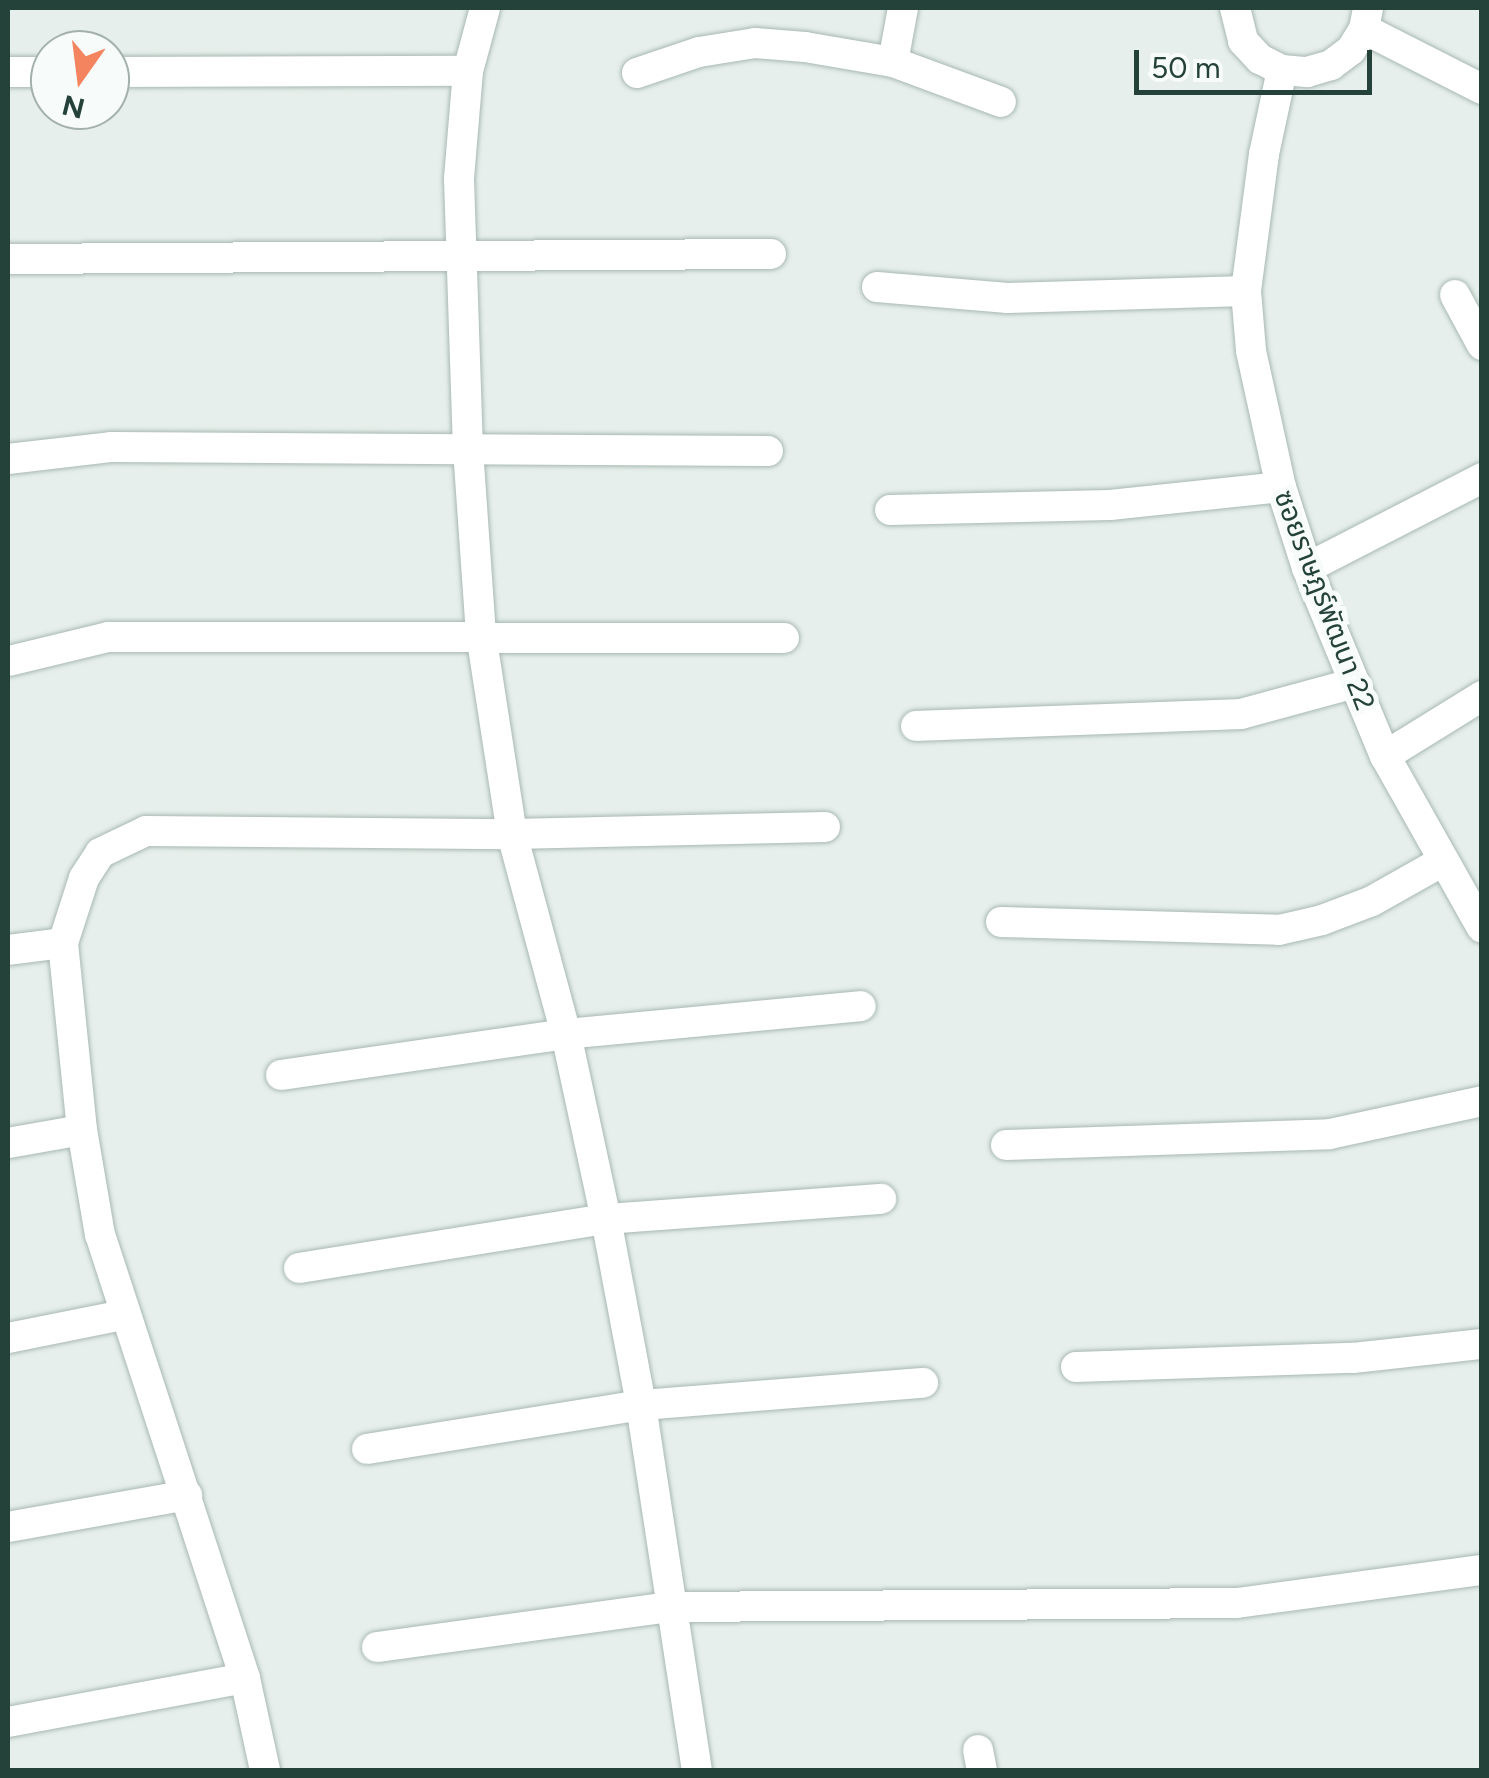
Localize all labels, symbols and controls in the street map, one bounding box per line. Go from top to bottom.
north arrow [30,30,130,130]
scale bar [1139,30,1376,92]
text: 50 m [1151,49,1220,86]
text: N [59,88,88,126]
street label: ซอยราษฎร์พัฒนา 22 [1268,485,1382,715]

